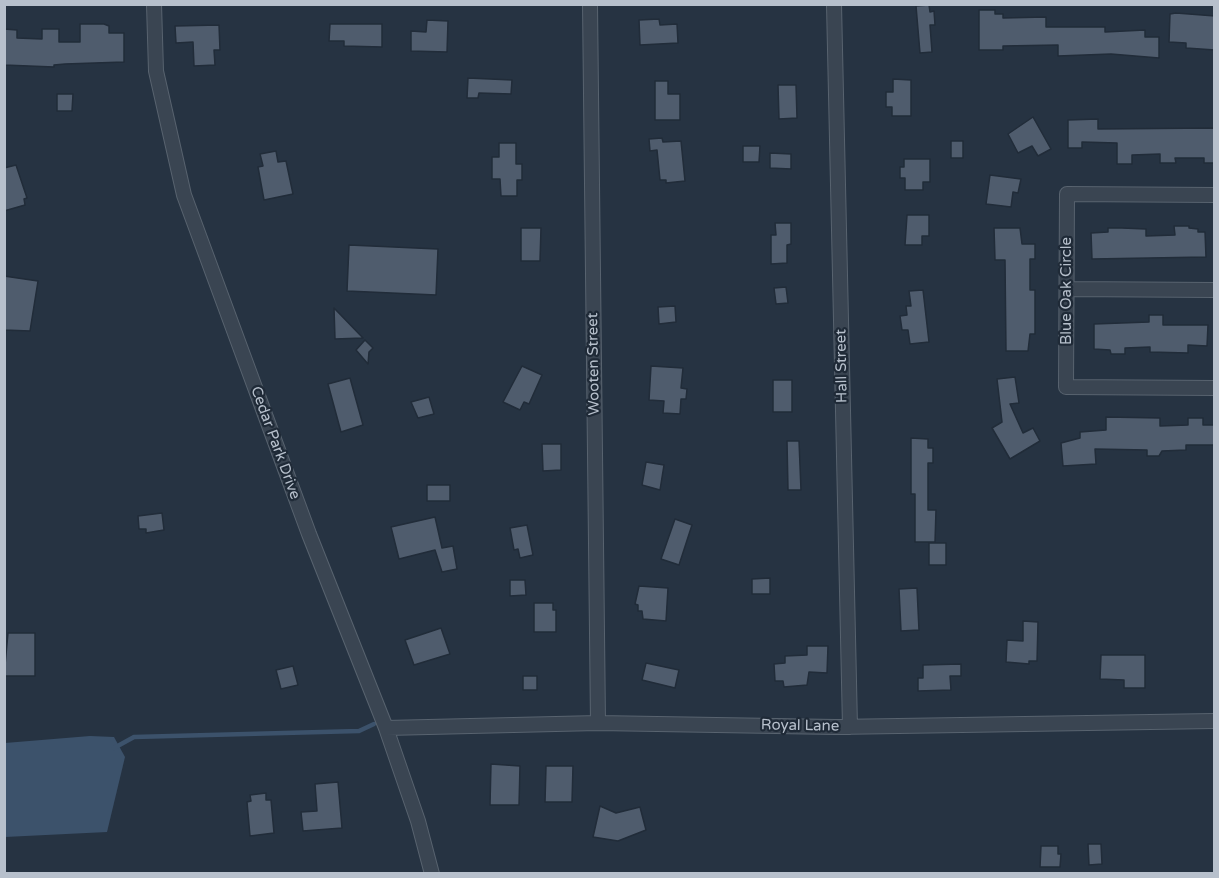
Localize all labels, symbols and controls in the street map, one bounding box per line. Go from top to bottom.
street label: Blue Oak Circle [1058,237,1076,345]
street label: Wooten Street [584,313,604,415]
street label: Hall Street [832,329,852,403]
street label: Cedar Park Drive [246,384,304,502]
street label: Royal Lane [761,716,839,736]

